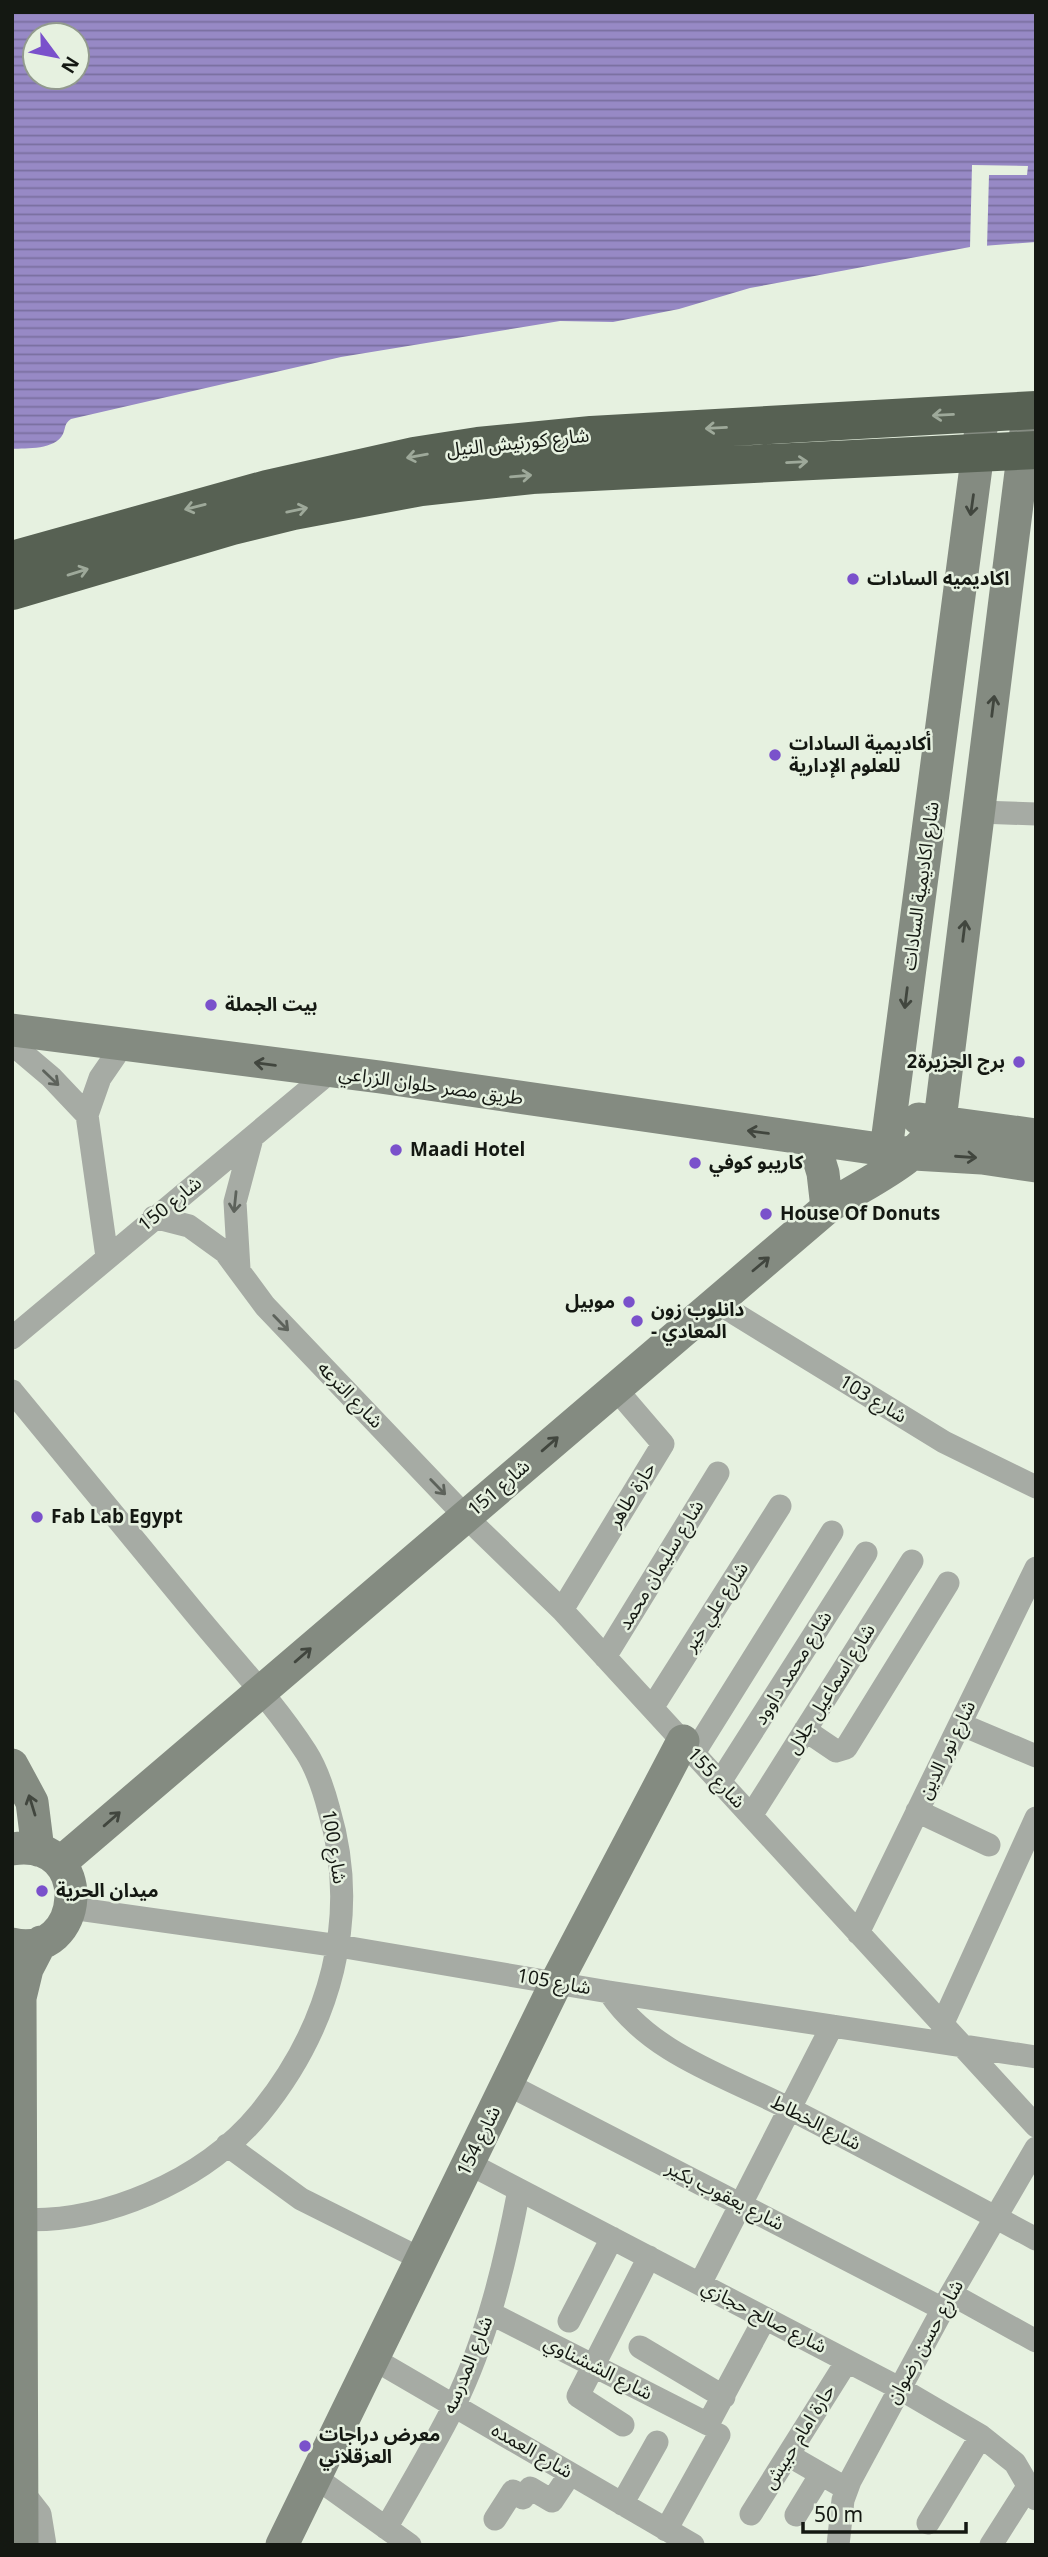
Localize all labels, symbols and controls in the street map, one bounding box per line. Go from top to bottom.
north arrow [21,21,91,91]
text: N [49,47,91,82]
one-way arrow [932,409,955,422]
street label: شارع كورنيش النيل [445,416,591,470]
one-way arrow [705,421,728,434]
one-way arrow [406,450,429,463]
one-way arrow [786,456,809,469]
one-way arrow [510,469,532,482]
one-way arrow [965,493,978,516]
one-way arrow [184,501,207,514]
one-way arrow [285,503,308,517]
place label: اكاديميه السادات [867,559,1009,599]
one-way arrow [66,564,88,577]
marker: اكاديميه السادات [845,571,861,587]
one-way arrow [986,695,999,717]
place label: أكاديمية السادات للعلوم الإدارية [789,724,931,786]
marker: أكاديمية السادات للعلوم الإدارية [767,747,783,763]
street label: شارع اكاديمية السادات [889,799,953,973]
one-way arrow [958,920,971,943]
place label: بيت الجملة [225,985,318,1025]
one-way arrow [900,986,913,1009]
marker: بيت الجملة [203,997,219,1013]
place label: برج الجزيرة2 [907,1042,1005,1082]
street label: طريق مصر حلوان الزراعي [336,1053,526,1119]
marker: برج الجزيرة2 [1011,1054,1027,1070]
one-way arrow [254,1058,277,1071]
one-way arrow [43,1069,60,1086]
one-way arrow [747,1125,769,1138]
place label: Maadi Hotel [410,1130,525,1170]
marker: Maadi Hotel [388,1142,404,1158]
place label: كاريبو كوفي [709,1143,804,1183]
one-way arrow [954,1151,977,1164]
marker: كاريبو كوفي [687,1155,703,1171]
street label: شارع 150 [128,1165,212,1243]
one-way arrow [229,1190,242,1213]
place label: House Of Donuts [780,1194,940,1234]
marker: House Of Donuts [758,1206,774,1222]
one-way arrow [751,1256,769,1272]
place label: موبيل [565,1282,615,1322]
place label: دانلوب زون - المعادي [651,1290,744,1352]
marker: موبيل [621,1294,637,1310]
marker: دانلوب زون - المعادي [629,1313,645,1329]
one-way arrow [272,1314,289,1331]
street label: شارع الترعه [306,1351,394,1439]
street label: شارع 103 [831,1363,915,1435]
one-way arrow [541,1436,559,1452]
street label: شارع 151 [458,1448,540,1528]
street label: حارة طاهر [595,1454,668,1537]
one-way arrow [429,1478,446,1495]
street label: شارع سليمان محمد [606,1492,716,1638]
place label: Fab Lab Egypt [51,1497,183,1537]
marker: Fab Lab Egypt [29,1509,45,1525]
street label: شارع علي خير [671,1553,761,1661]
street label: شارع محمد داوود [742,1602,844,1734]
street label: شارع اسماعيل جلال [775,1615,887,1763]
one-way arrow [294,1647,312,1663]
street label: شارع نور الدين [906,1693,988,1807]
street label: شارع 155 [676,1737,756,1819]
one-way arrow [25,1794,38,1816]
street label: شارع 100 [308,1807,360,1887]
one-way arrow [102,1811,120,1827]
place label: ميدان الحرية [56,1871,159,1911]
marker: ميدان الحرية [34,1883,50,1899]
street label: شارع 105 [514,1956,594,2008]
street label: شارع الخطاط [763,2083,869,2163]
street label: شارع 154 [445,2099,513,2183]
street label: شارع يعقوب بكير [658,2148,792,2243]
street label: شارع صالح حجازي [694,2268,834,2366]
street label: شارع حسن رضوان [874,2272,976,2412]
street label: شارع المدرسه [430,2310,506,2420]
street label: شارع الششناوي [536,2323,660,2413]
street label: حارة امام حبيش [751,2376,847,2498]
street label: شارع العمده [483,2411,581,2491]
place label: معرض دراجات العزقلاني [319,2415,440,2477]
marker: معرض دراجات العزقلاني [297,2438,313,2454]
scale bar [803,2490,966,2534]
text: 50 m [814,2493,863,2537]

